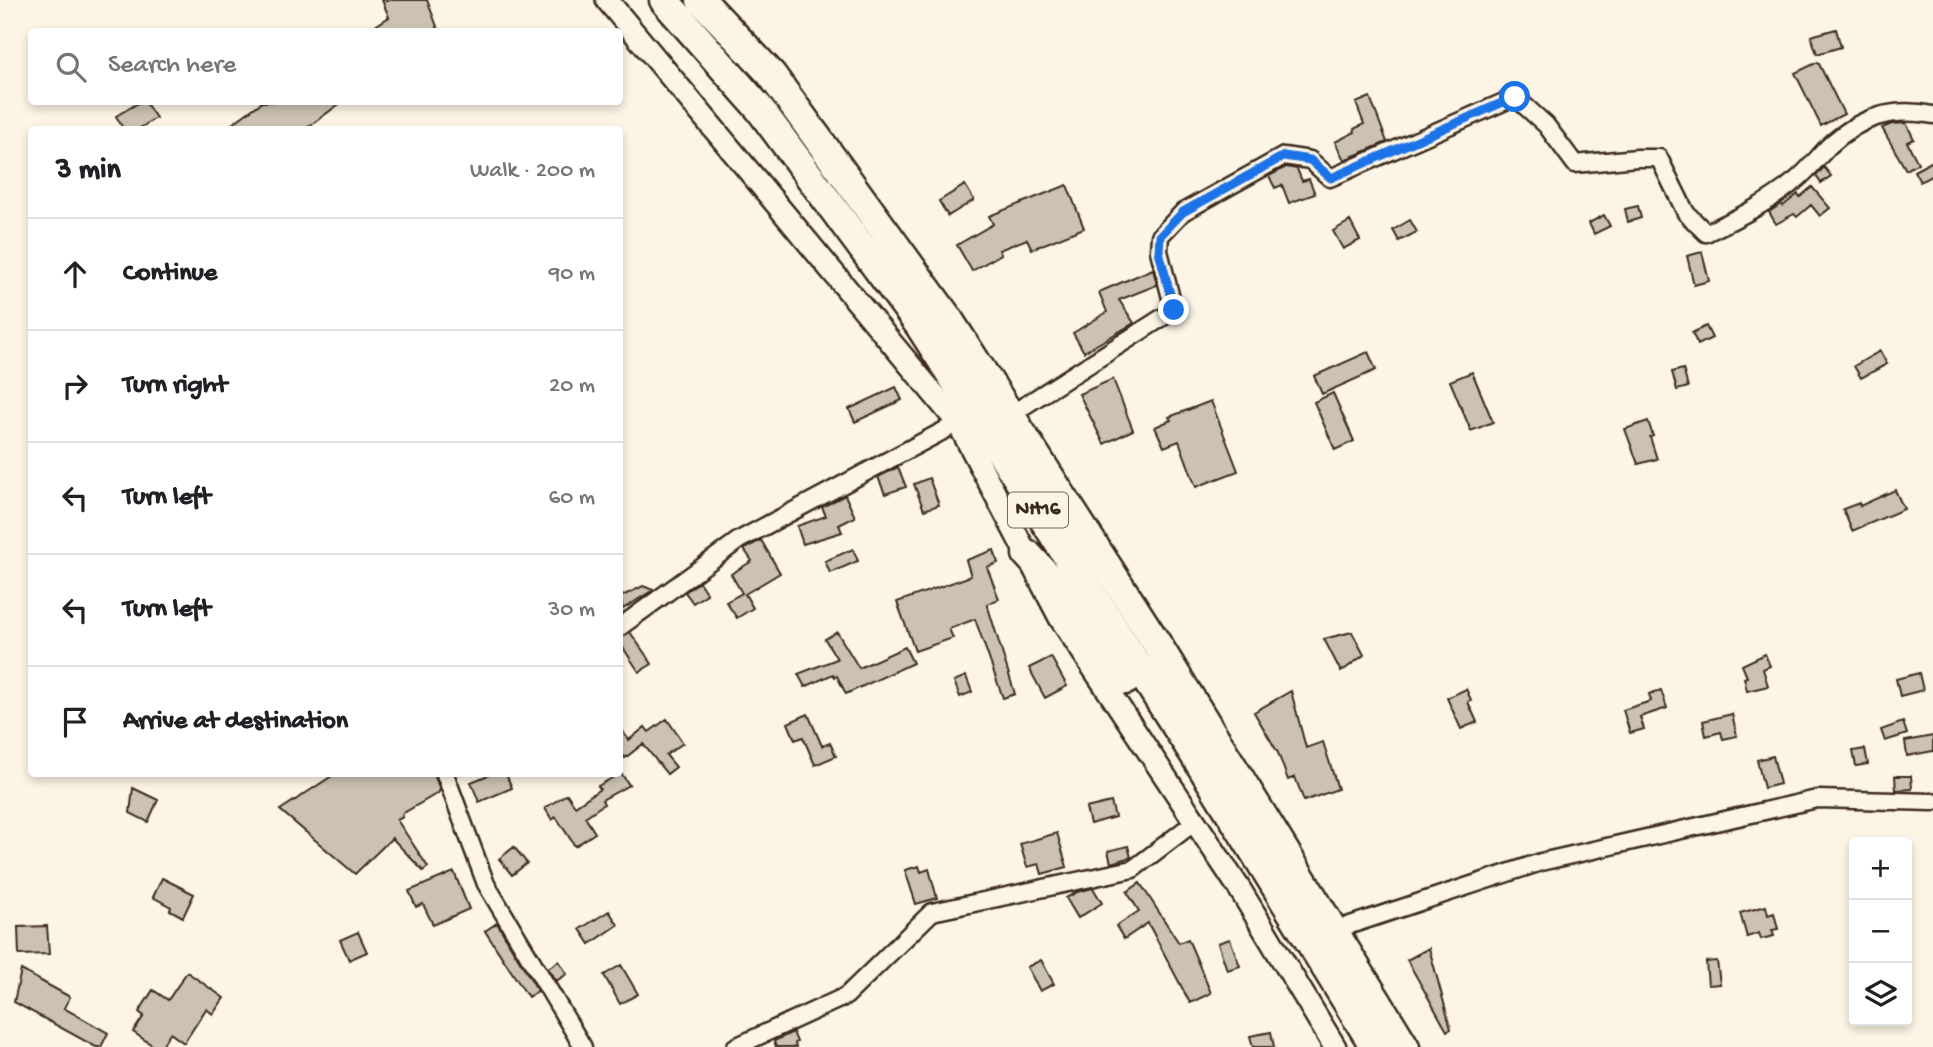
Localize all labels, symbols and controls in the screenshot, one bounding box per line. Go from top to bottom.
search box [28,28,623,105]
icon: search [52,48,90,86]
text: Search here [108,51,236,82]
route start [1499,81,1530,112]
text: 3 min [56,154,121,189]
text: Walk · 200 m [470,158,595,185]
icon: ahead [56,255,94,293]
text: Continue [123,259,217,290]
text: 90 m [549,261,595,288]
route end [1158,294,1189,325]
icon: right [56,367,94,405]
text: Turn right [123,371,227,402]
text: 20 m [549,373,595,400]
icon: left [56,479,94,517]
text: Turn left [123,483,211,514]
text: 60 m [549,485,595,512]
road number: NH16 [1008,492,1068,528]
icon: left [56,591,94,629]
text: Turn left [123,595,211,626]
text: 30 m [548,597,595,624]
icon: arrive [56,703,94,741]
text: Arrive at destination [123,707,348,738]
map controls [1849,837,1912,1026]
button: + [1849,837,1912,900]
button: − [1849,900,1912,963]
button: layers [1849,963,1912,1026]

